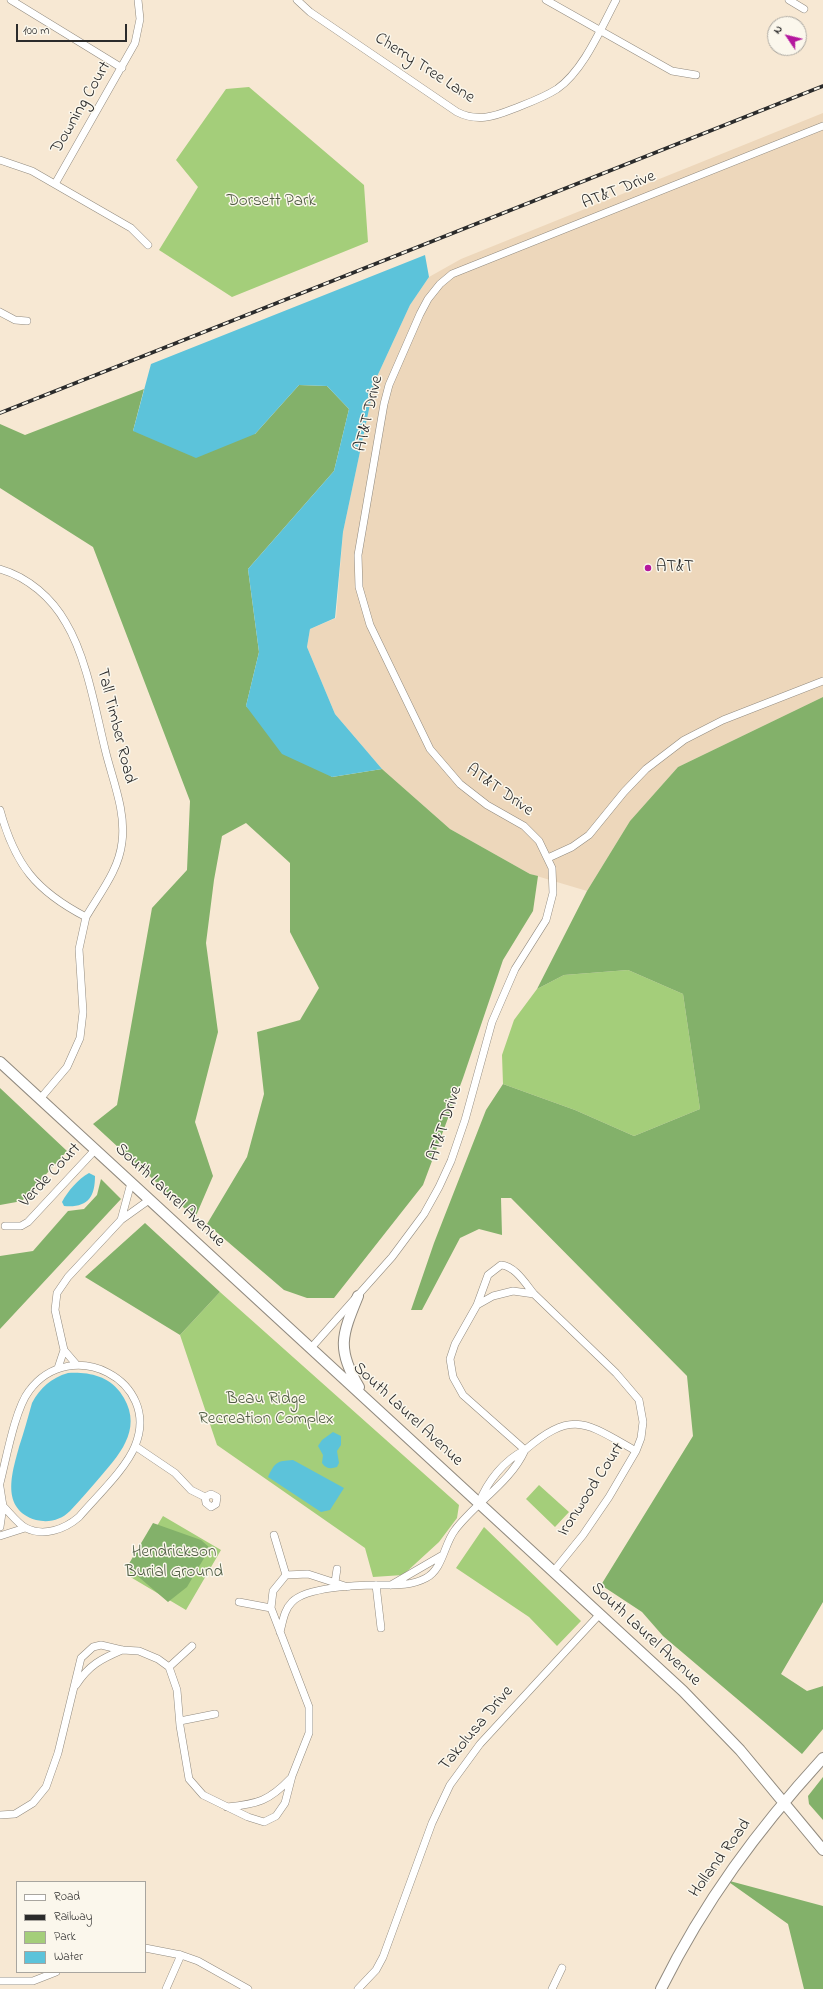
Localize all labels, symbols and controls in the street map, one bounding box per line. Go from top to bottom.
scale bar [18,16,129,42]
north arrow [767,16,807,56]
text: 100 m [23,22,50,40]
text: N [769,22,787,37]
street label: Cherry Tree Lane [370,29,478,109]
street label: Downing Court [47,58,117,158]
street label: AT&T Drive [579,167,659,215]
park label: Dorsett Park [226,192,316,212]
street label: AT&T Drive [351,374,389,454]
place label: AT&T [656,558,694,578]
marker: AT&T [643,563,653,573]
street label: Tall Timber Road [91,666,139,786]
street label: AT&T Drive [461,760,537,822]
street label: AT&T Drive [424,1084,468,1164]
street label: Verde Court [16,1139,86,1213]
street label: South Laurel Avenue [110,1140,228,1252]
street label: South Laurel Avenue [348,1359,466,1471]
park label: Beau Ridge Recreation Complex [198,1390,334,1430]
street label: Ironwood Court [554,1439,630,1541]
park label: Hendrickson Burial Ground [125,1543,223,1583]
street label: South Laurel Avenue [586,1579,704,1691]
street label: Takolusa Drive [436,1682,518,1776]
street label: Holland Road [686,1816,756,1902]
legend [16,1881,146,1973]
text: Road [54,1888,80,1906]
text: Railway [54,1908,92,1926]
text: Park [54,1928,76,1946]
text: Water [54,1948,83,1966]

